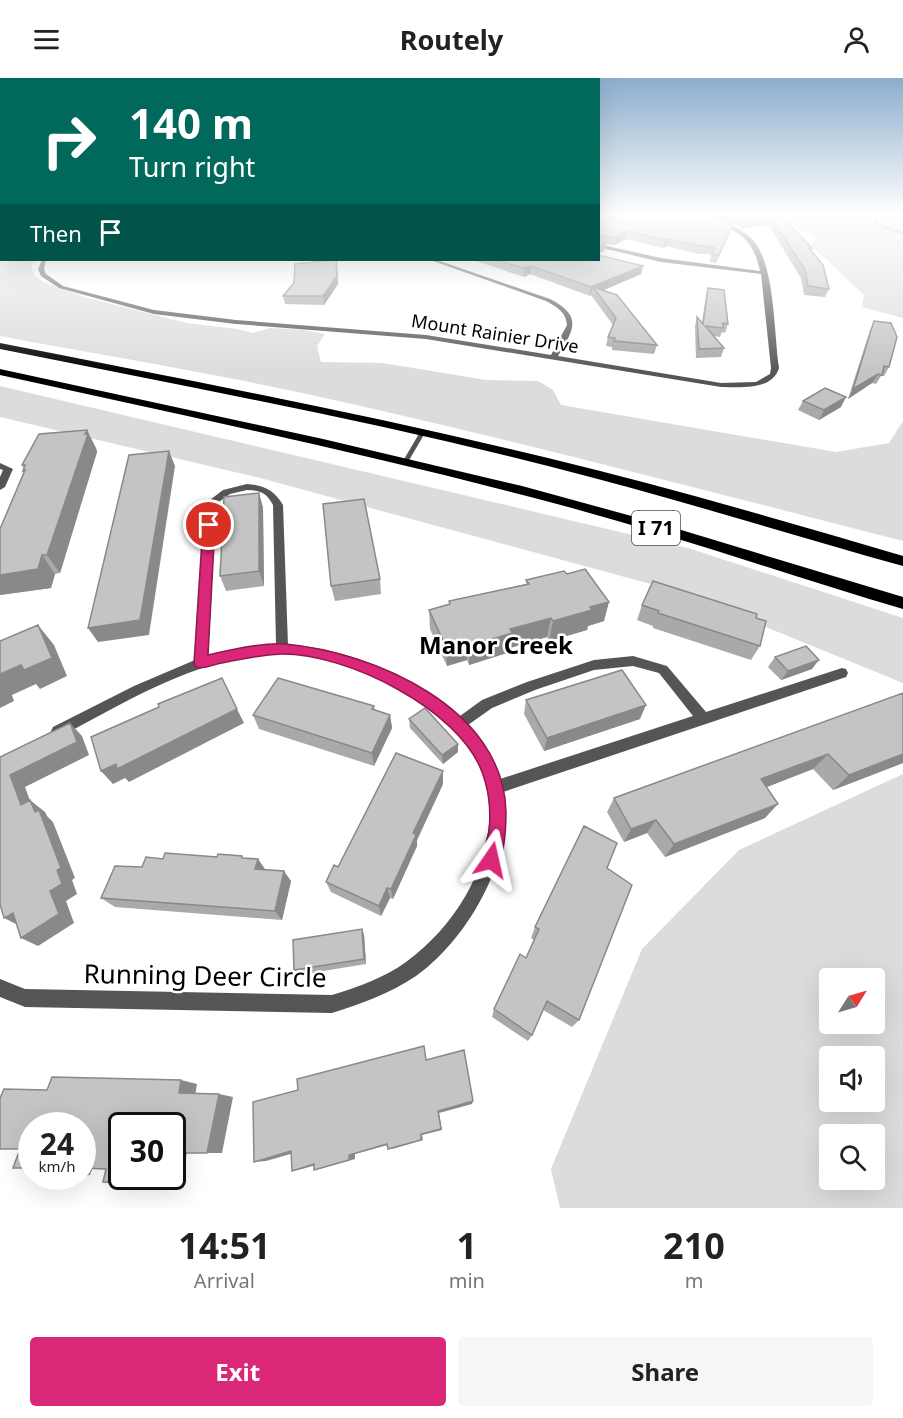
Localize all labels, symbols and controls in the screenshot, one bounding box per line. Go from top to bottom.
text: Routely [400,21,503,58]
icon: menu [30,23,63,56]
icon: person [840,23,873,56]
text: 140 m [129,94,253,151]
icon: right [30,102,108,180]
text: Turn right [129,148,255,185]
icon: arrive [94,216,127,249]
text: Then [30,218,82,248]
street label: Mount Rainier Drive [410,308,581,358]
pin [183,499,234,550]
icon: arrive [192,508,225,541]
road number: I 71 [632,511,680,545]
district label: Manor Creek [419,628,573,661]
position arrow [459,828,523,892]
street label: Running Deer Circle [83,955,327,995]
north arrow [819,968,885,1034]
map controls [819,968,885,1190]
button: sound [819,1046,885,1112]
speed limit sign: 30 [108,1112,186,1190]
text: 24 [40,1123,74,1164]
button: search [819,1124,885,1190]
text: km/h [39,1156,75,1176]
text: 14:51 [178,1221,271,1270]
text: 1 [457,1221,477,1270]
text: 210 [663,1221,725,1270]
text: Arrival [194,1267,255,1294]
text: min [449,1267,485,1294]
text: m [685,1267,703,1294]
button: Exit [30,1337,446,1406]
button: Share [458,1337,873,1406]

